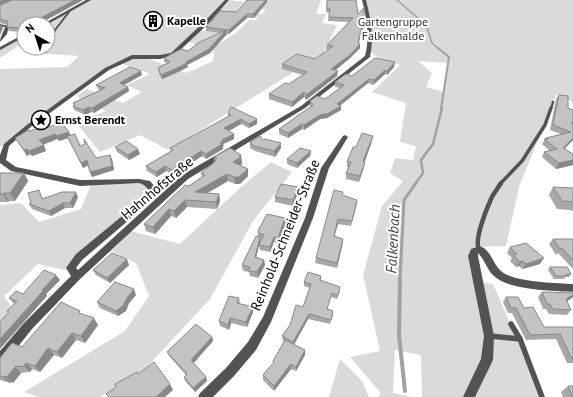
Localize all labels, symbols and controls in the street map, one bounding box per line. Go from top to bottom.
building icon: Kapelle [142,10,164,32]
place label: Kapelle [167,13,206,28]
park label: Gartengruppe Falkenhalde [358,14,428,43]
north arrow [16,16,56,56]
text: N [22,21,37,36]
place icon: Ernst Berendt [30,109,52,131]
place label: Ernst Berendt [55,112,126,127]
street label: Hahnhofstraße [117,153,197,223]
street label: Reinhold-Schneider-Straße [246,157,324,313]
water label: Falkenbach [381,204,404,274]

